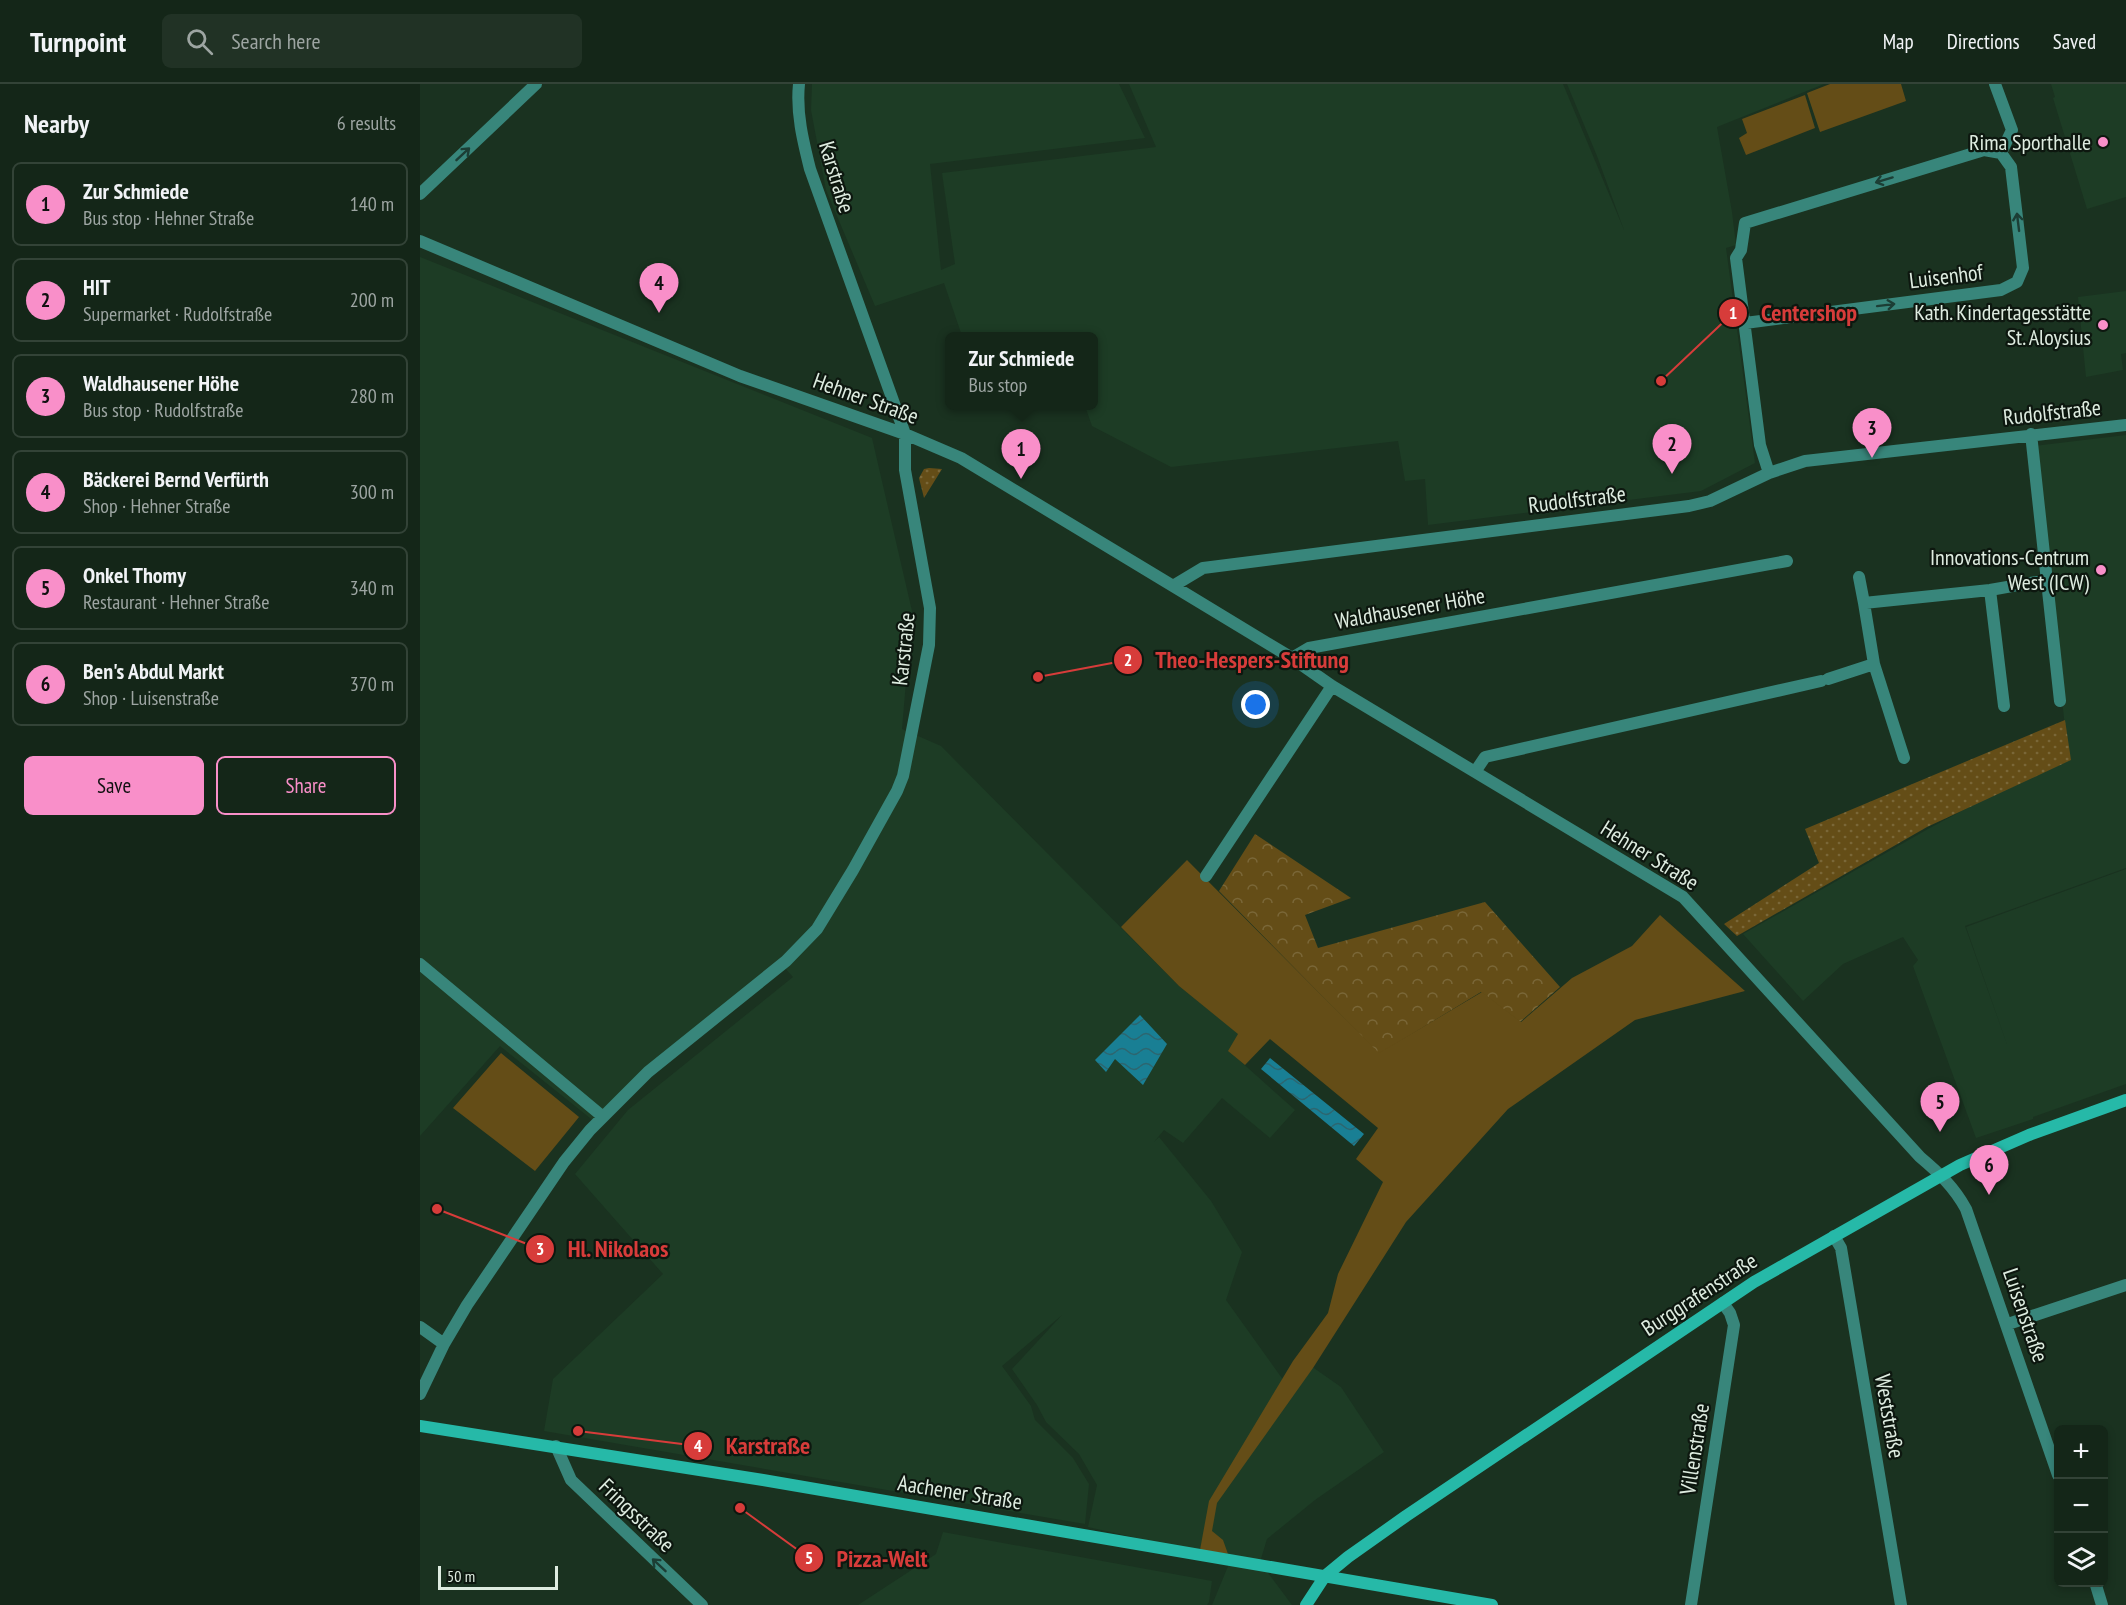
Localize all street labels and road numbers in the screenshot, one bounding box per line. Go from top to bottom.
street label: Karstraße [813,138,861,216]
street label: Luisenhof [1908,257,1986,294]
street label: Hehner Straße [809,366,923,430]
street label: Rudolfstraße [2002,393,2102,431]
street label: Rudolfstraße [1527,479,1627,519]
street label: Waldhausener Höhe [1333,581,1487,635]
street label: Karstraße [885,611,921,687]
street label: Hehner Straße [1596,814,1704,896]
street label: Burggrafenstraße [1636,1246,1762,1342]
street label: Luisenstraße [1997,1264,2055,1366]
street label: Weststraße [1869,1372,1911,1460]
street label: Villenstraße [1673,1401,1715,1498]
street label: Aachener Straße [896,1468,1024,1516]
street label: Fringsstraße [593,1472,681,1558]

